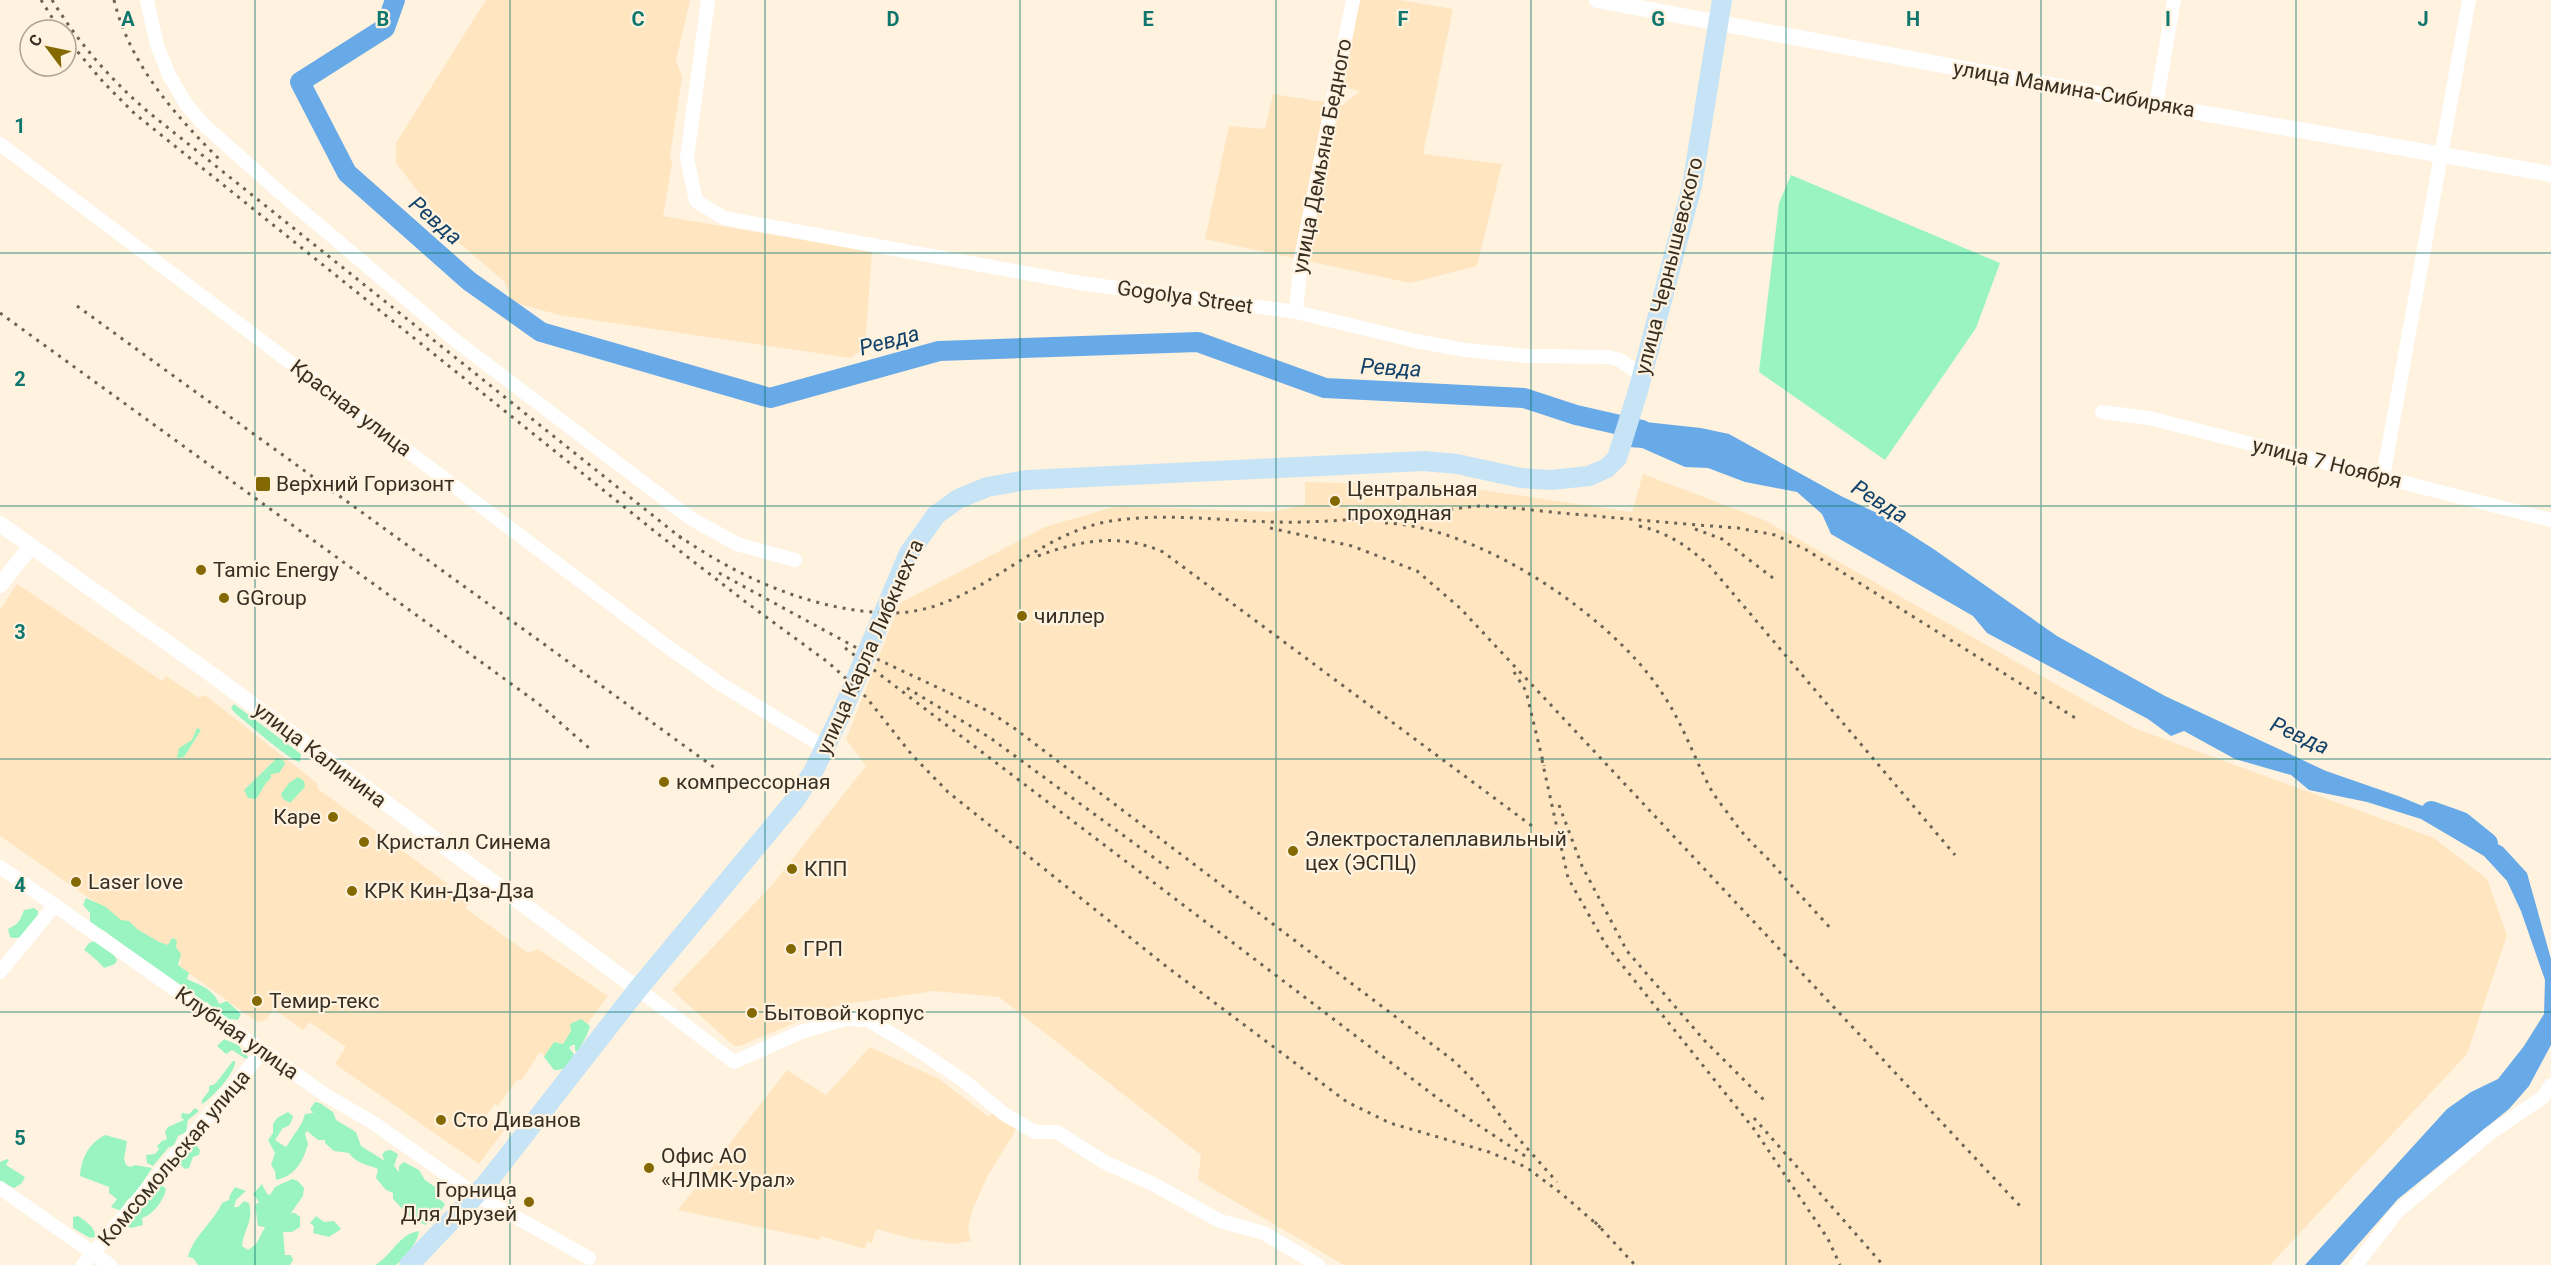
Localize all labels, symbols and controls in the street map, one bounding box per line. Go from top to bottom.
text: A [121,7,135,31]
text: B [377,7,389,31]
text: C [631,7,645,31]
text: D [887,7,900,31]
text: E [1142,7,1154,31]
text: F [1398,7,1409,31]
text: G [1651,7,1665,31]
text: H [1906,7,1920,31]
text: I [2165,7,2171,31]
text: J [2417,7,2429,31]
north arrow [18,18,78,78]
text: С [25,31,47,50]
street label: улица Демьяна Бедного [1287,37,1357,275]
street label: улица Мамина-Сибиряка [1951,56,2197,122]
text: 1 [14,114,26,138]
street label: улица Чернышевского [1630,155,1708,377]
water label: Ревда [404,191,467,250]
street label: Gogolya Street [1116,276,1255,318]
water label: Ревда [856,320,922,360]
water label: Ревда [1360,353,1422,382]
street label: Красная улица [286,355,416,461]
text: 2 [14,367,26,391]
street label: улица 7 Ноября [2250,433,2404,493]
place label: Верхний Горизонт [276,472,454,496]
marker: Верхний Горизонт [254,475,272,493]
water label: Ревда [1847,475,1912,528]
place label: Центральная проходная [1347,477,1478,525]
marker: Центральная проходная [1328,494,1342,508]
street label: улица Карла Либкнехта [812,536,928,758]
place label: Tamic Energy [213,558,339,582]
marker: Tamic Energy [194,563,208,577]
place label: GGroup [236,586,307,610]
marker: GGroup [217,591,231,605]
place label: чиллер [1034,604,1105,628]
marker: чиллер [1015,609,1029,623]
text: 3 [14,620,26,644]
street label: улица Калинина [249,697,391,813]
water label: Ревда [2267,712,2333,759]
place label: компрессорная [676,770,831,794]
marker: компрессорная [657,775,671,789]
place label: Каре [273,805,321,829]
marker: Каре [326,810,340,824]
place label: Электросталеплавильный цех (ЭСПЦ) [1305,827,1567,875]
place label: Кристалл Синема [376,830,551,854]
marker: Кристалл Синема [357,835,371,849]
marker: Электросталеплавильный цех (ЭСПЦ) [1286,844,1300,858]
place label: КПП [804,857,847,881]
marker: КПП [785,862,799,876]
place label: Laser love [88,870,183,894]
text: 4 [14,873,26,897]
marker: Laser love [69,875,83,889]
place label: КРК Кин-Дза-Дза [364,879,534,903]
marker: КРК Кин-Дза-Дза [345,884,359,898]
place label: ГРП [803,937,843,961]
marker: ГРП [784,942,798,956]
street label: Клубная улица [171,982,303,1084]
place label: Темир-текс [269,989,380,1013]
marker: Темир-текс [250,994,264,1008]
place label: Бытовой корпус [764,1001,924,1025]
marker: Бытовой корпус [745,1006,759,1020]
street label: Комсомольская улица [93,1065,255,1251]
place label: Сто Диванов [453,1108,581,1132]
marker: Сто Диванов [434,1113,448,1127]
text: 5 [14,1126,26,1150]
place label: Офис АО «НЛМК-Урал» [661,1144,795,1192]
marker: Офис АО «НЛМК-Урал» [642,1161,656,1175]
place label: Горница Для Друзей [401,1178,517,1226]
marker: Горница Для Друзей [522,1195,536,1209]

